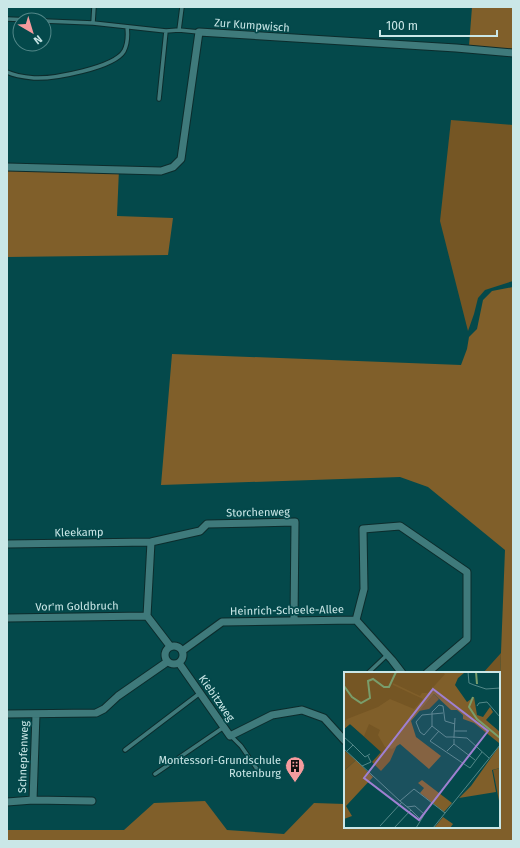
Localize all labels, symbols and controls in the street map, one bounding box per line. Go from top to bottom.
north arrow [12,12,52,52]
scale bar [380,12,497,38]
street label: Zur Kumpwisch [214,16,290,35]
text: 100 m [386,19,418,33]
text: N [31,32,45,47]
street label: Storchenweg [226,505,290,520]
street label: Kleekamp [54,526,104,539]
street label: Vor'm Goldbruch [35,599,119,614]
street label: Heinrich-Scheele-Allee [230,603,344,618]
inset map [344,672,500,828]
street label: Kiebitzweg [196,673,237,724]
street label: Schnepfenweg [16,720,31,793]
place label: Montessori-Grundschule Rotenburg [158,754,281,780]
building icon: Montessori-Grundschule Rotenburg [284,755,306,783]

